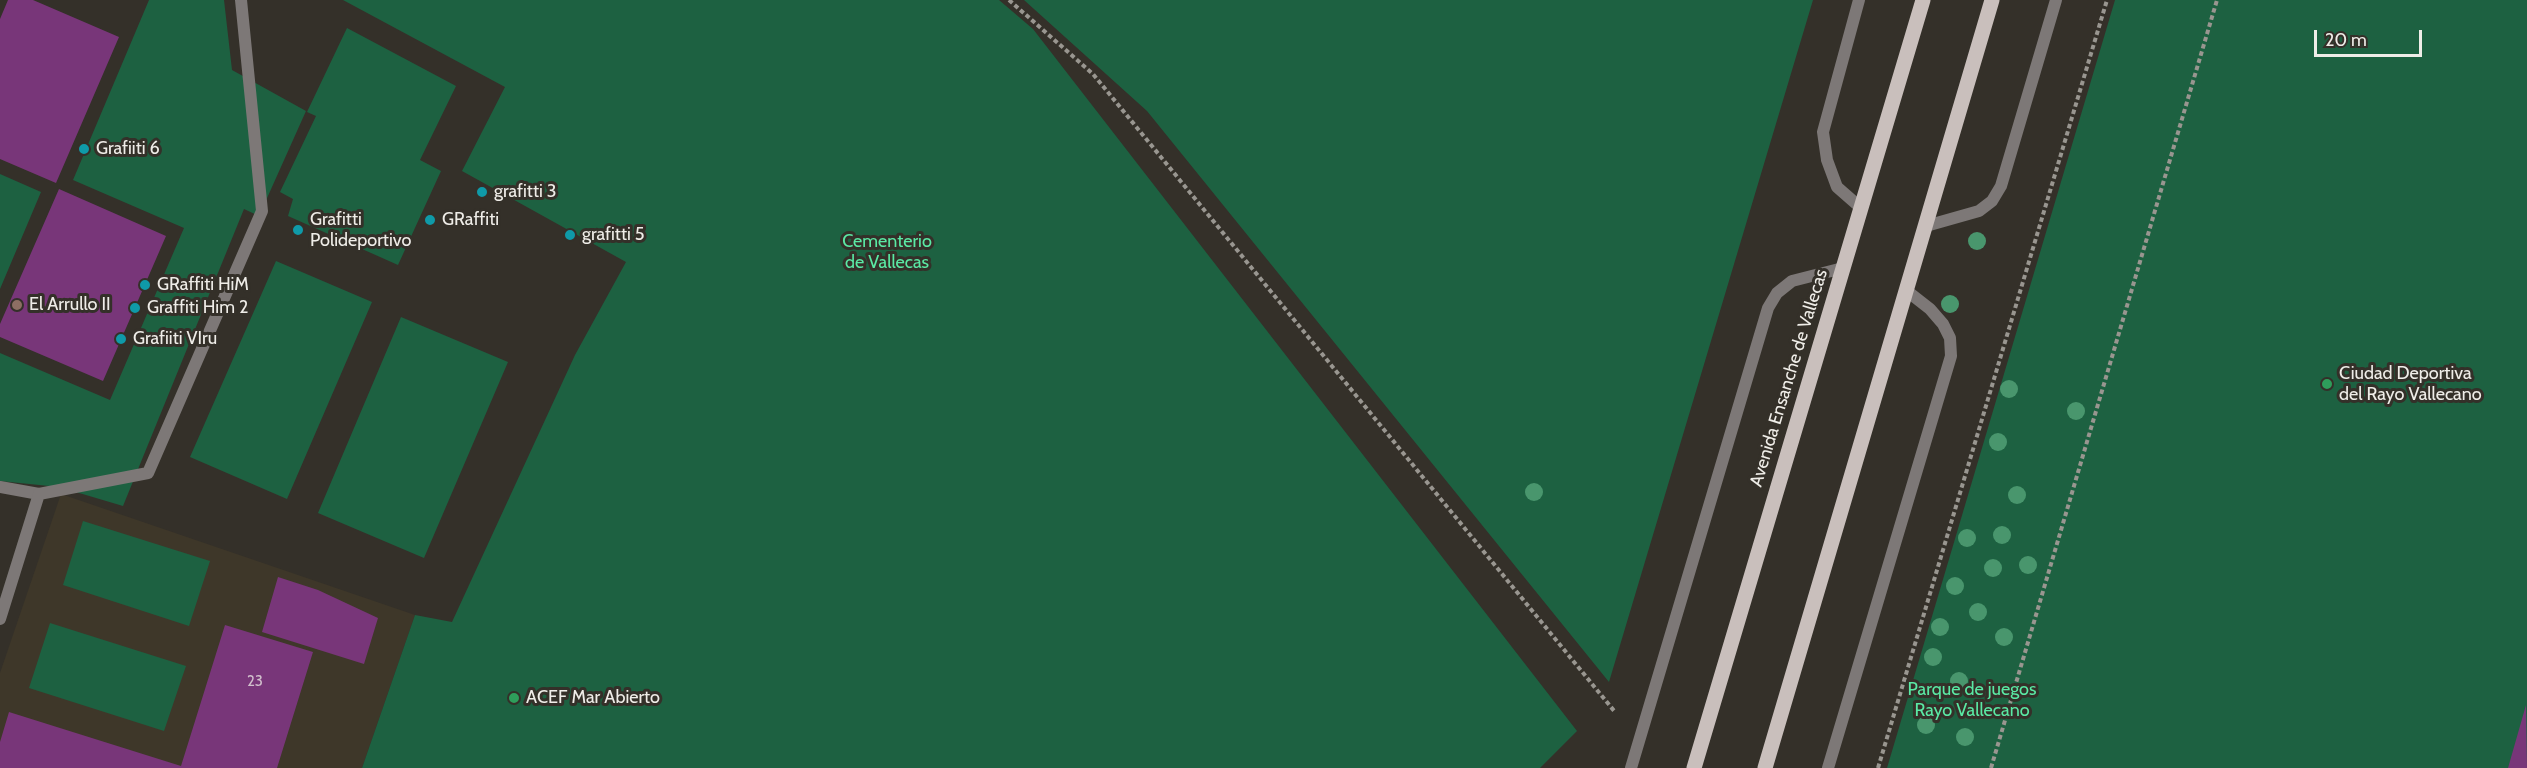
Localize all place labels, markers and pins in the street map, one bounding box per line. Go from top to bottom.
place label: Grafiiti 6 [96,138,160,160]
marker: Grafiiti 6 [77,142,91,156]
place label: grafitti 3 [494,181,557,203]
marker: grafitti 3 [475,185,489,199]
place label: Grafitti Polideportivo [310,209,411,252]
place label: GRaffiti [442,209,499,231]
marker: GRaffiti [423,213,437,227]
marker: Grafitti Polideportivo [291,223,305,237]
place label: grafitti 5 [582,224,645,246]
marker: grafitti 5 [563,228,577,242]
place label: GRaffiti HiM [157,274,249,296]
marker: GRaffiti HiM [138,278,152,292]
place label: El Arrullo II [29,294,111,316]
place label: Graffiti Him 2 [147,297,248,319]
marker: El Arrullo II [10,298,24,312]
marker: Graffiti Him 2 [128,301,142,315]
place label: Grafiiti VIru [133,328,217,350]
marker: Grafiiti VIru [114,332,128,346]
place label: Ciudad Deportiva del Rayo Vallecano [2339,363,2482,406]
marker: Ciudad Deportiva del Rayo Vallecano [2320,377,2334,391]
place label: ACEF Mar Abierto [526,687,660,709]
marker: ACEF Mar Abierto [507,691,521,705]

